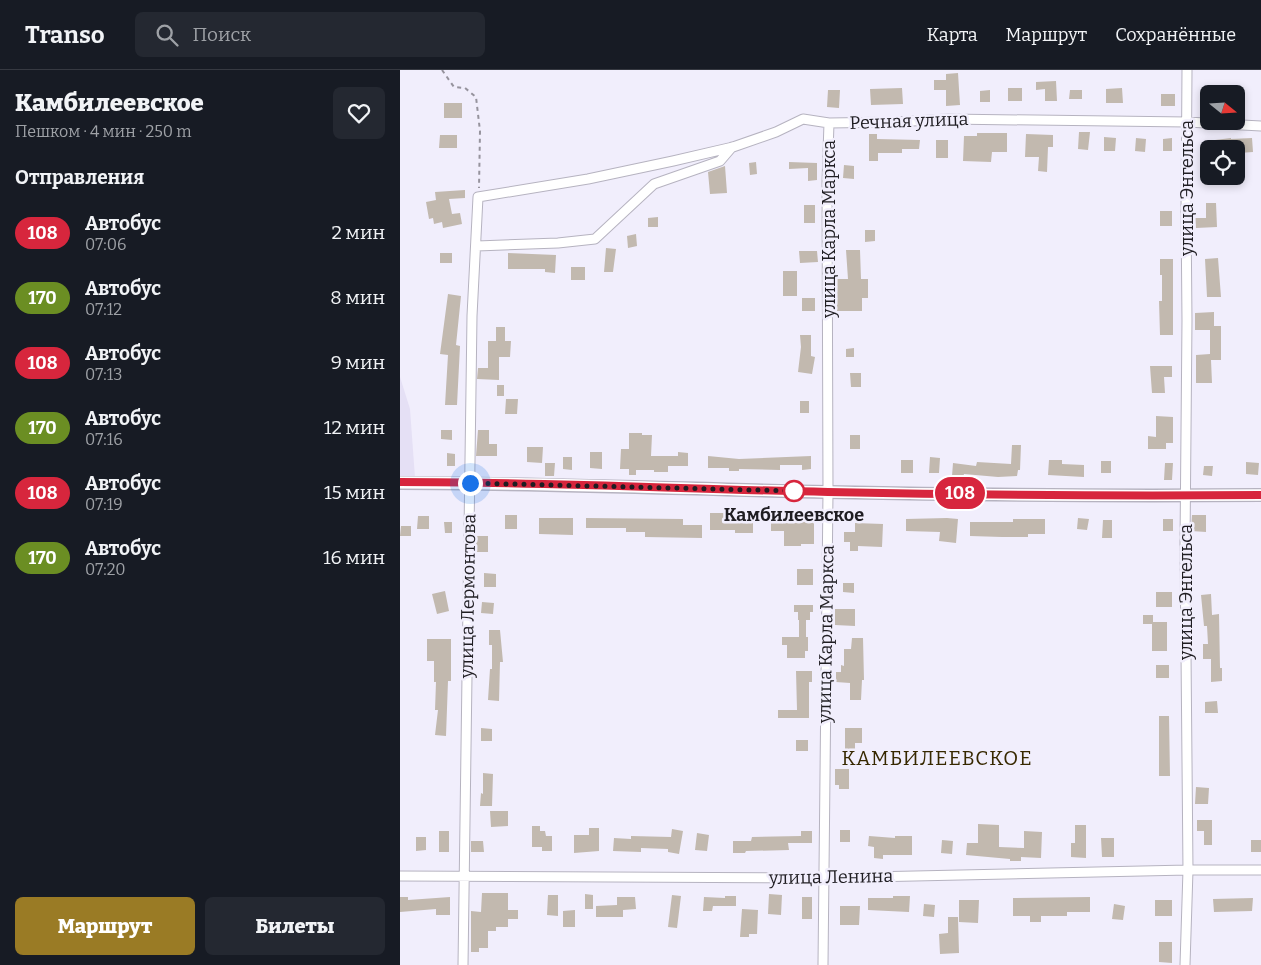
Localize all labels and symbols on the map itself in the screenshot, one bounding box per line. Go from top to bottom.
north arrow [1200,85,1245,130]
street label: Речная улица [849,108,969,134]
street label: улица Энгельса [1176,120,1198,257]
street label: улица Карла Маркса [818,140,840,319]
your location [458,471,483,496]
line badge: 108 [931,477,989,509]
marker: Камбилеевское [783,480,805,502]
place label: Камбилеевское [724,504,864,526]
street label: улица Лермонтова [456,513,480,679]
street label: улица Энгельса [1175,524,1197,661]
street label: улица Карла Маркса [813,545,839,724]
district label: КАМБИЛЕЕВСКОЕ [841,746,1033,770]
street label: улица Ленина [768,865,894,889]

